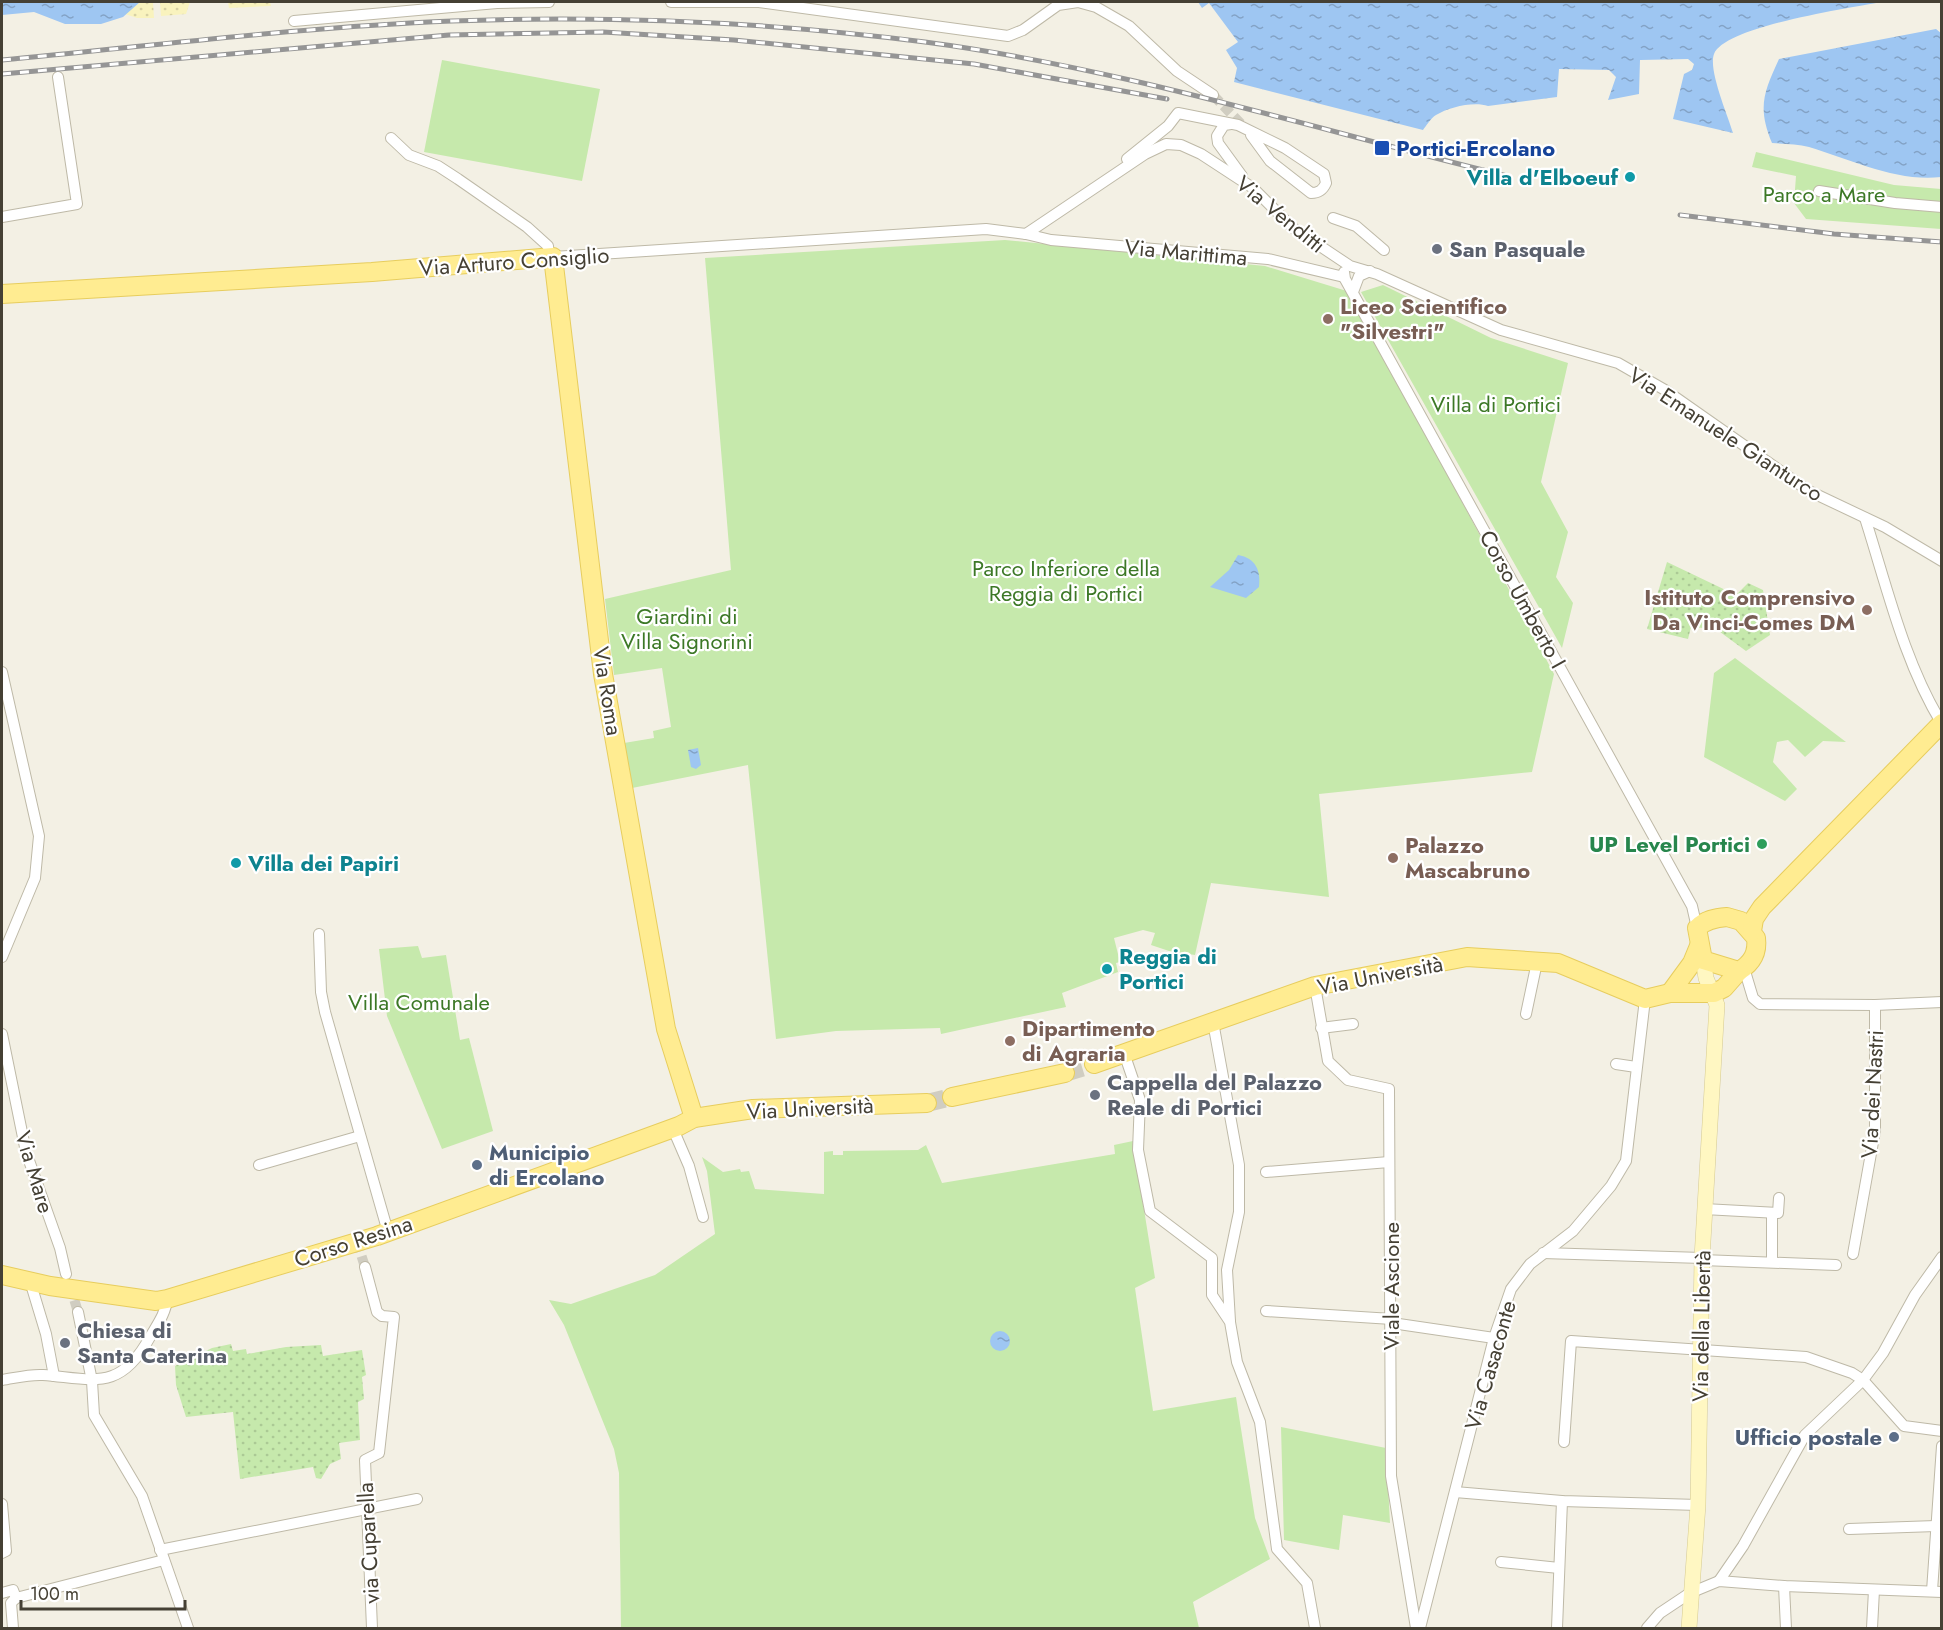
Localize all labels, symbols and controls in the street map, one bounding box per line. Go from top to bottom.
place label: Portici-Ercolano [1396,132,1555,164]
marker: Portici-Ercolano [1373,139,1391,157]
place label: Villa d'Elboeuf [1466,161,1619,193]
street label: Via Venditti [1229,168,1333,260]
marker: Villa d'Elboeuf [1623,170,1637,184]
park label: Parco a Mare [1763,178,1885,210]
street label: Via Marittima [1123,231,1249,273]
place label: San Pasquale [1449,233,1585,265]
street label: Via Arturo Consiglio [418,238,610,284]
marker: San Pasquale [1430,242,1444,256]
place label: Liceo Scientifico "Silvestri" [1340,290,1507,347]
marker: Liceo Scientifico "Silvestri" [1321,312,1335,326]
street label: Via Emanuele Gianturco [1622,359,1830,509]
park label: Villa di Portici [1431,388,1561,420]
street label: Corso Umberto I [1472,524,1574,674]
park label: Parco Inferiore della Reggia di Portici [972,552,1160,609]
place label: Istituto Comprensivo Da Vinci-Comes DM [1644,581,1855,638]
park label: Giardini di Villa Signorini [621,600,753,657]
marker: Istituto Comprensivo Da Vinci-Comes DM [1860,603,1874,617]
street label: Via Roma [585,644,631,738]
place label: UP Level Portici [1589,828,1750,860]
place label: Palazzo Mascabruno [1405,829,1530,886]
marker: UP Level Portici [1755,837,1769,851]
place label: Villa dei Papiri [247,847,399,879]
marker: Palazzo Mascabruno [1386,851,1400,865]
marker: Villa dei Papiri [229,856,243,870]
place label: Reggia di Portici [1119,940,1217,997]
street label: Via Università [1314,947,1446,1003]
marker: Reggia di Portici [1100,962,1114,976]
park label: Villa Comunale [348,986,490,1018]
place label: Dipartimento di Agraria [1022,1012,1155,1069]
street label: Via dei Nastri [1853,1029,1891,1159]
marker: Dipartimento di Agraria [1003,1034,1017,1048]
place label: Cappella del Palazzo Reale di Portici [1107,1066,1322,1123]
marker: Cappella del Palazzo Reale di Portici [1088,1088,1102,1102]
street label: Via Università [746,1089,874,1127]
street label: Via Mare [7,1127,63,1217]
place label: Municipio di Ercolano [489,1136,605,1193]
marker: Municipio di Ercolano [470,1158,484,1172]
street label: Corso Resina [290,1207,416,1275]
street label: Viale Ascione [1375,1222,1407,1350]
street label: Via della Libertà [1684,1250,1718,1402]
street label: Via Casaconte [1456,1297,1524,1433]
place label: Chiesa di Santa Caterina [77,1314,227,1371]
marker: Chiesa di Santa Caterina [58,1336,72,1350]
place label: Ufficio postale [1735,1421,1882,1453]
marker: Ufficio postale [1887,1430,1901,1444]
street label: via Cuparella [349,1481,387,1605]
scale bar [21,1573,184,1611]
text: 100 m [30,1581,79,1607]

